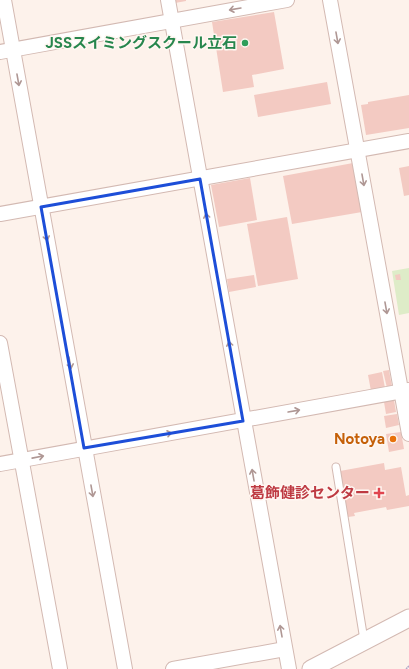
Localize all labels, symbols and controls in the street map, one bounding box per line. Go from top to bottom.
one-way arrow [229,6,242,14]
one-way arrow [334,31,342,44]
place label: JSSスイミングスクール立石 [46,34,237,52]
marker: JSSスイミングスクール立石 [240,38,250,48]
one-way arrow [15,73,23,86]
one-way arrow [359,173,367,186]
one-way arrow [203,213,211,226]
one-way arrow [42,228,50,241]
one-way arrow [382,301,390,314]
one-way arrow [226,341,234,354]
one-way arrow [66,356,74,369]
one-way arrow [287,407,300,415]
one-way arrow [159,430,172,438]
place label: Notoya [334,430,385,448]
marker: Notoya [388,434,398,444]
one-way arrow [32,453,45,461]
one-way arrow [248,469,256,482]
one-way arrow [88,484,96,497]
place label: 葛飾健診センター [250,484,370,502]
marker: 葛飾健診センター [373,487,385,499]
one-way arrow [277,625,285,638]

